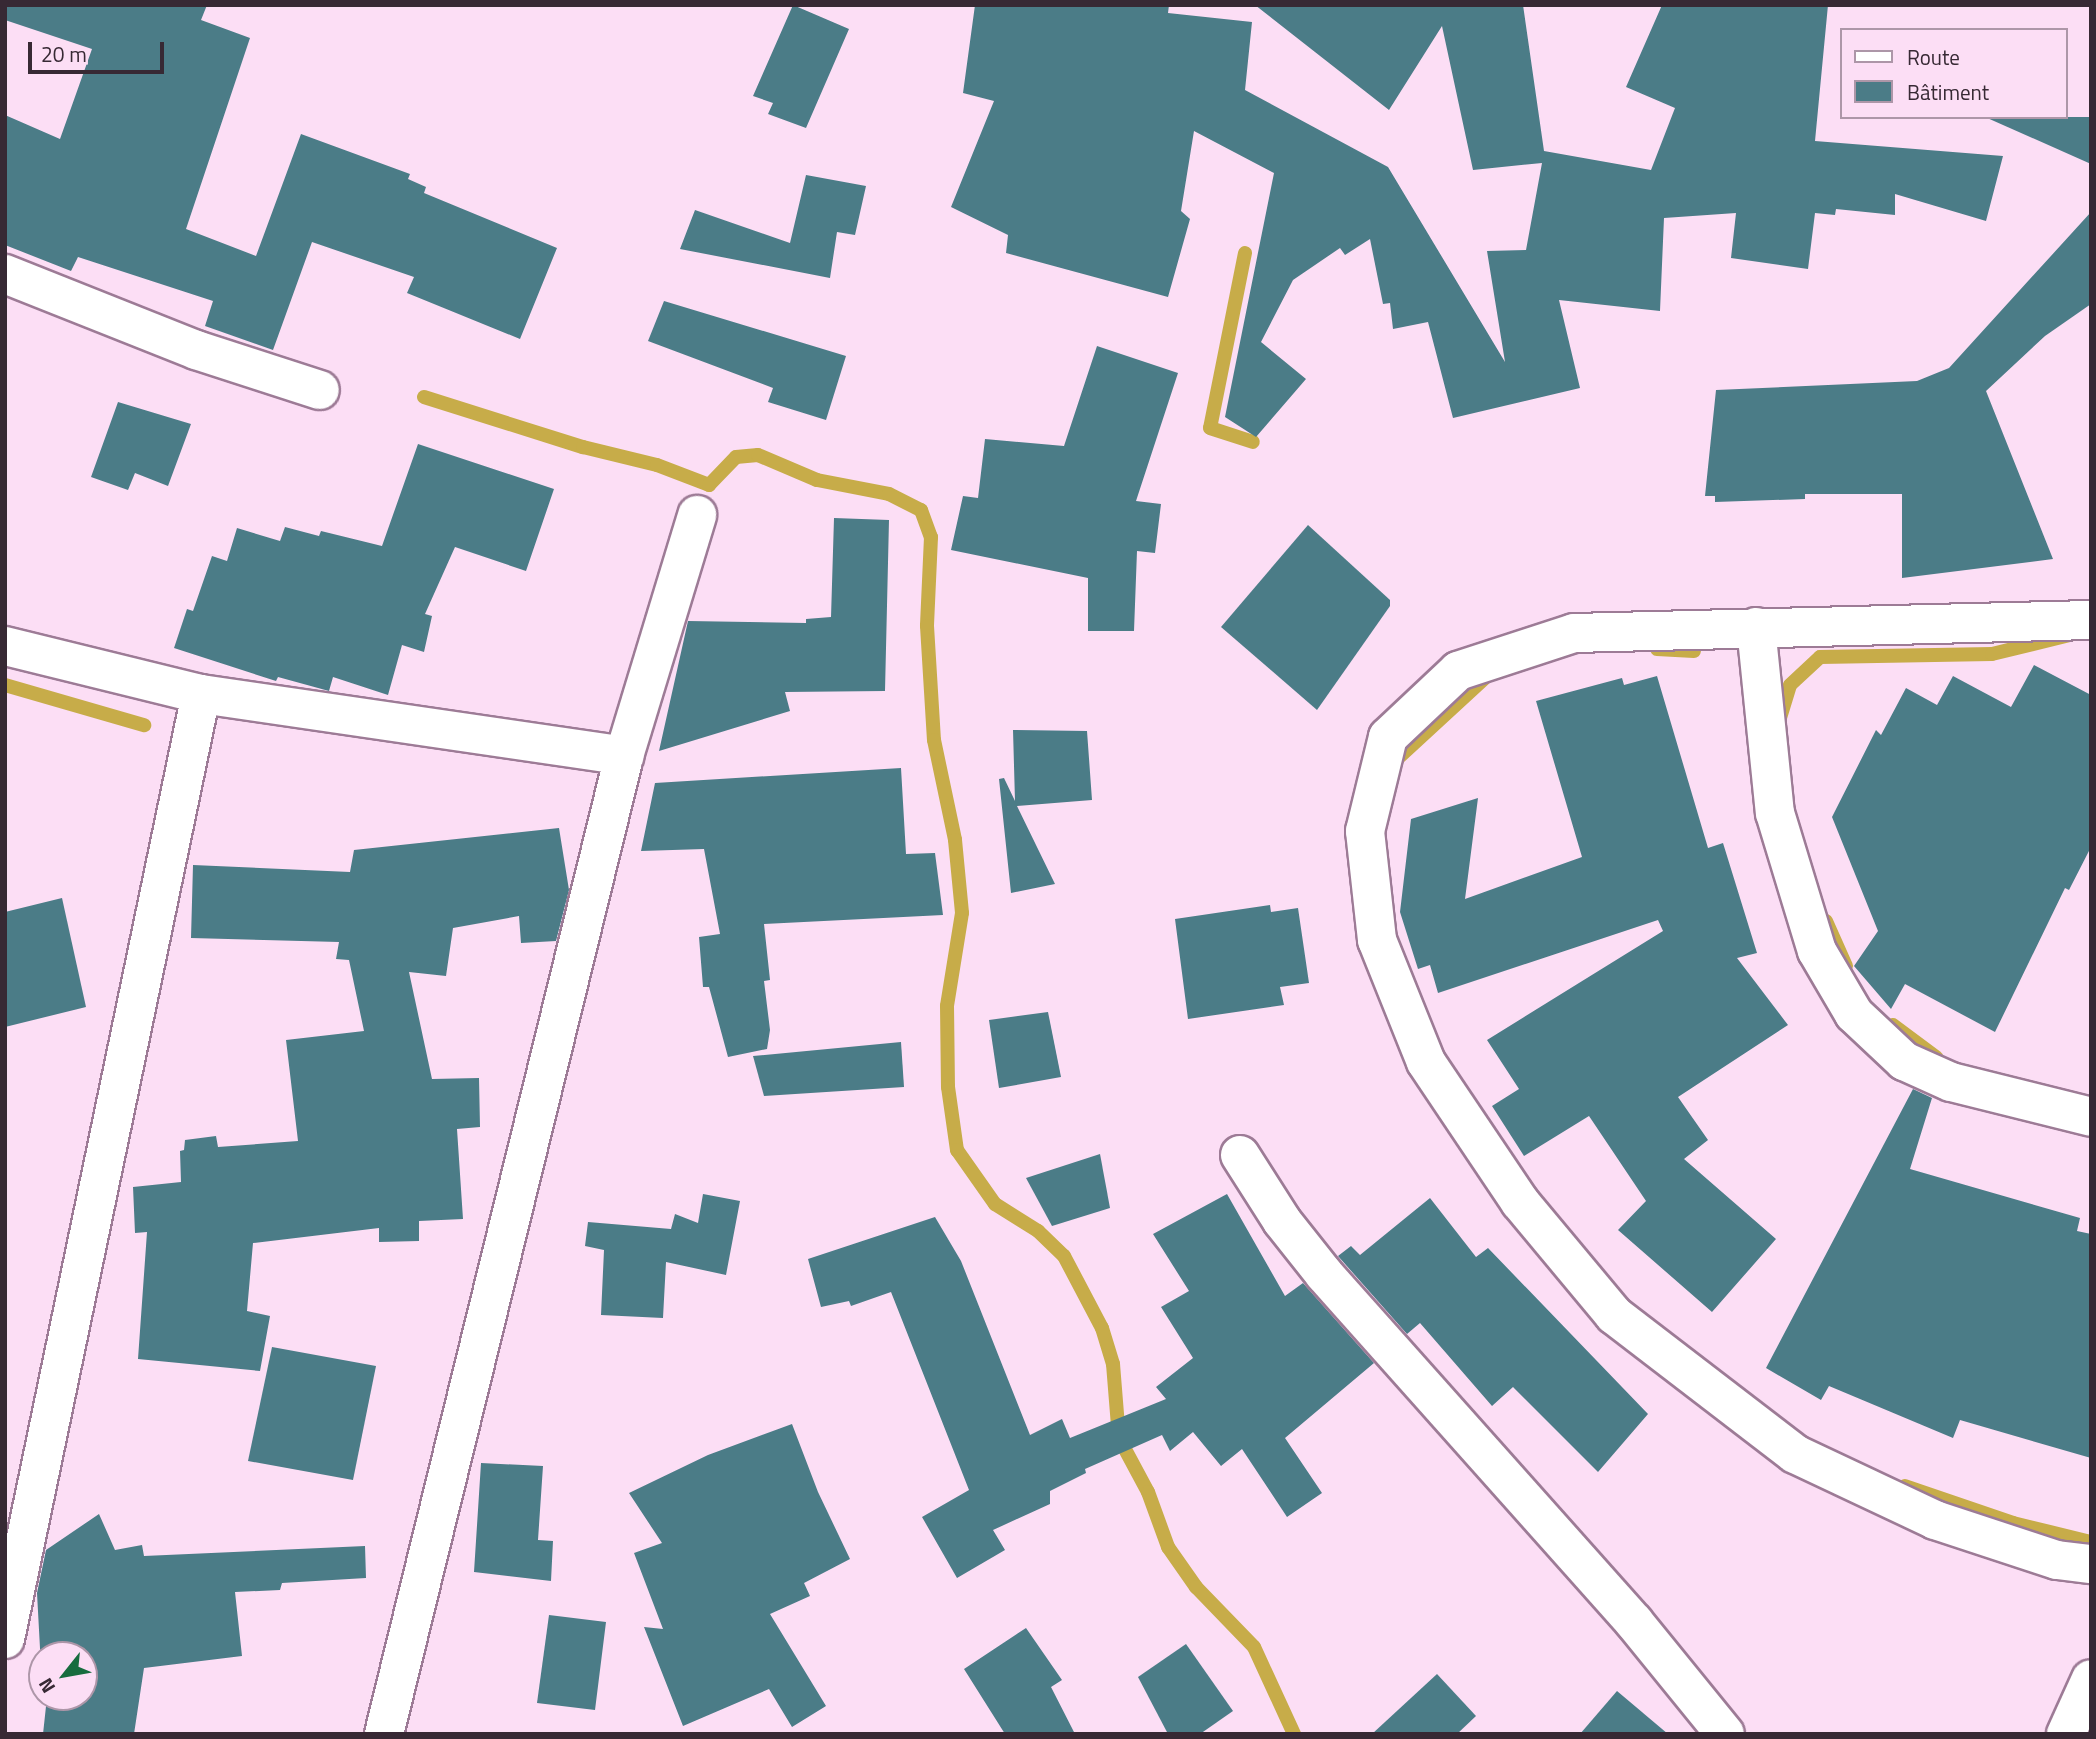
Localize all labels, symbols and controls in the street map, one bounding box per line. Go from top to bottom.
scale bar [32,28,168,72]
legend [1840,28,2068,119]
text: 20 m [41,38,87,70]
text: Route [1907,41,1960,73]
text: Bâtiment [1907,76,1989,108]
north arrow [28,1641,98,1711]
text: N [30,1673,62,1699]

